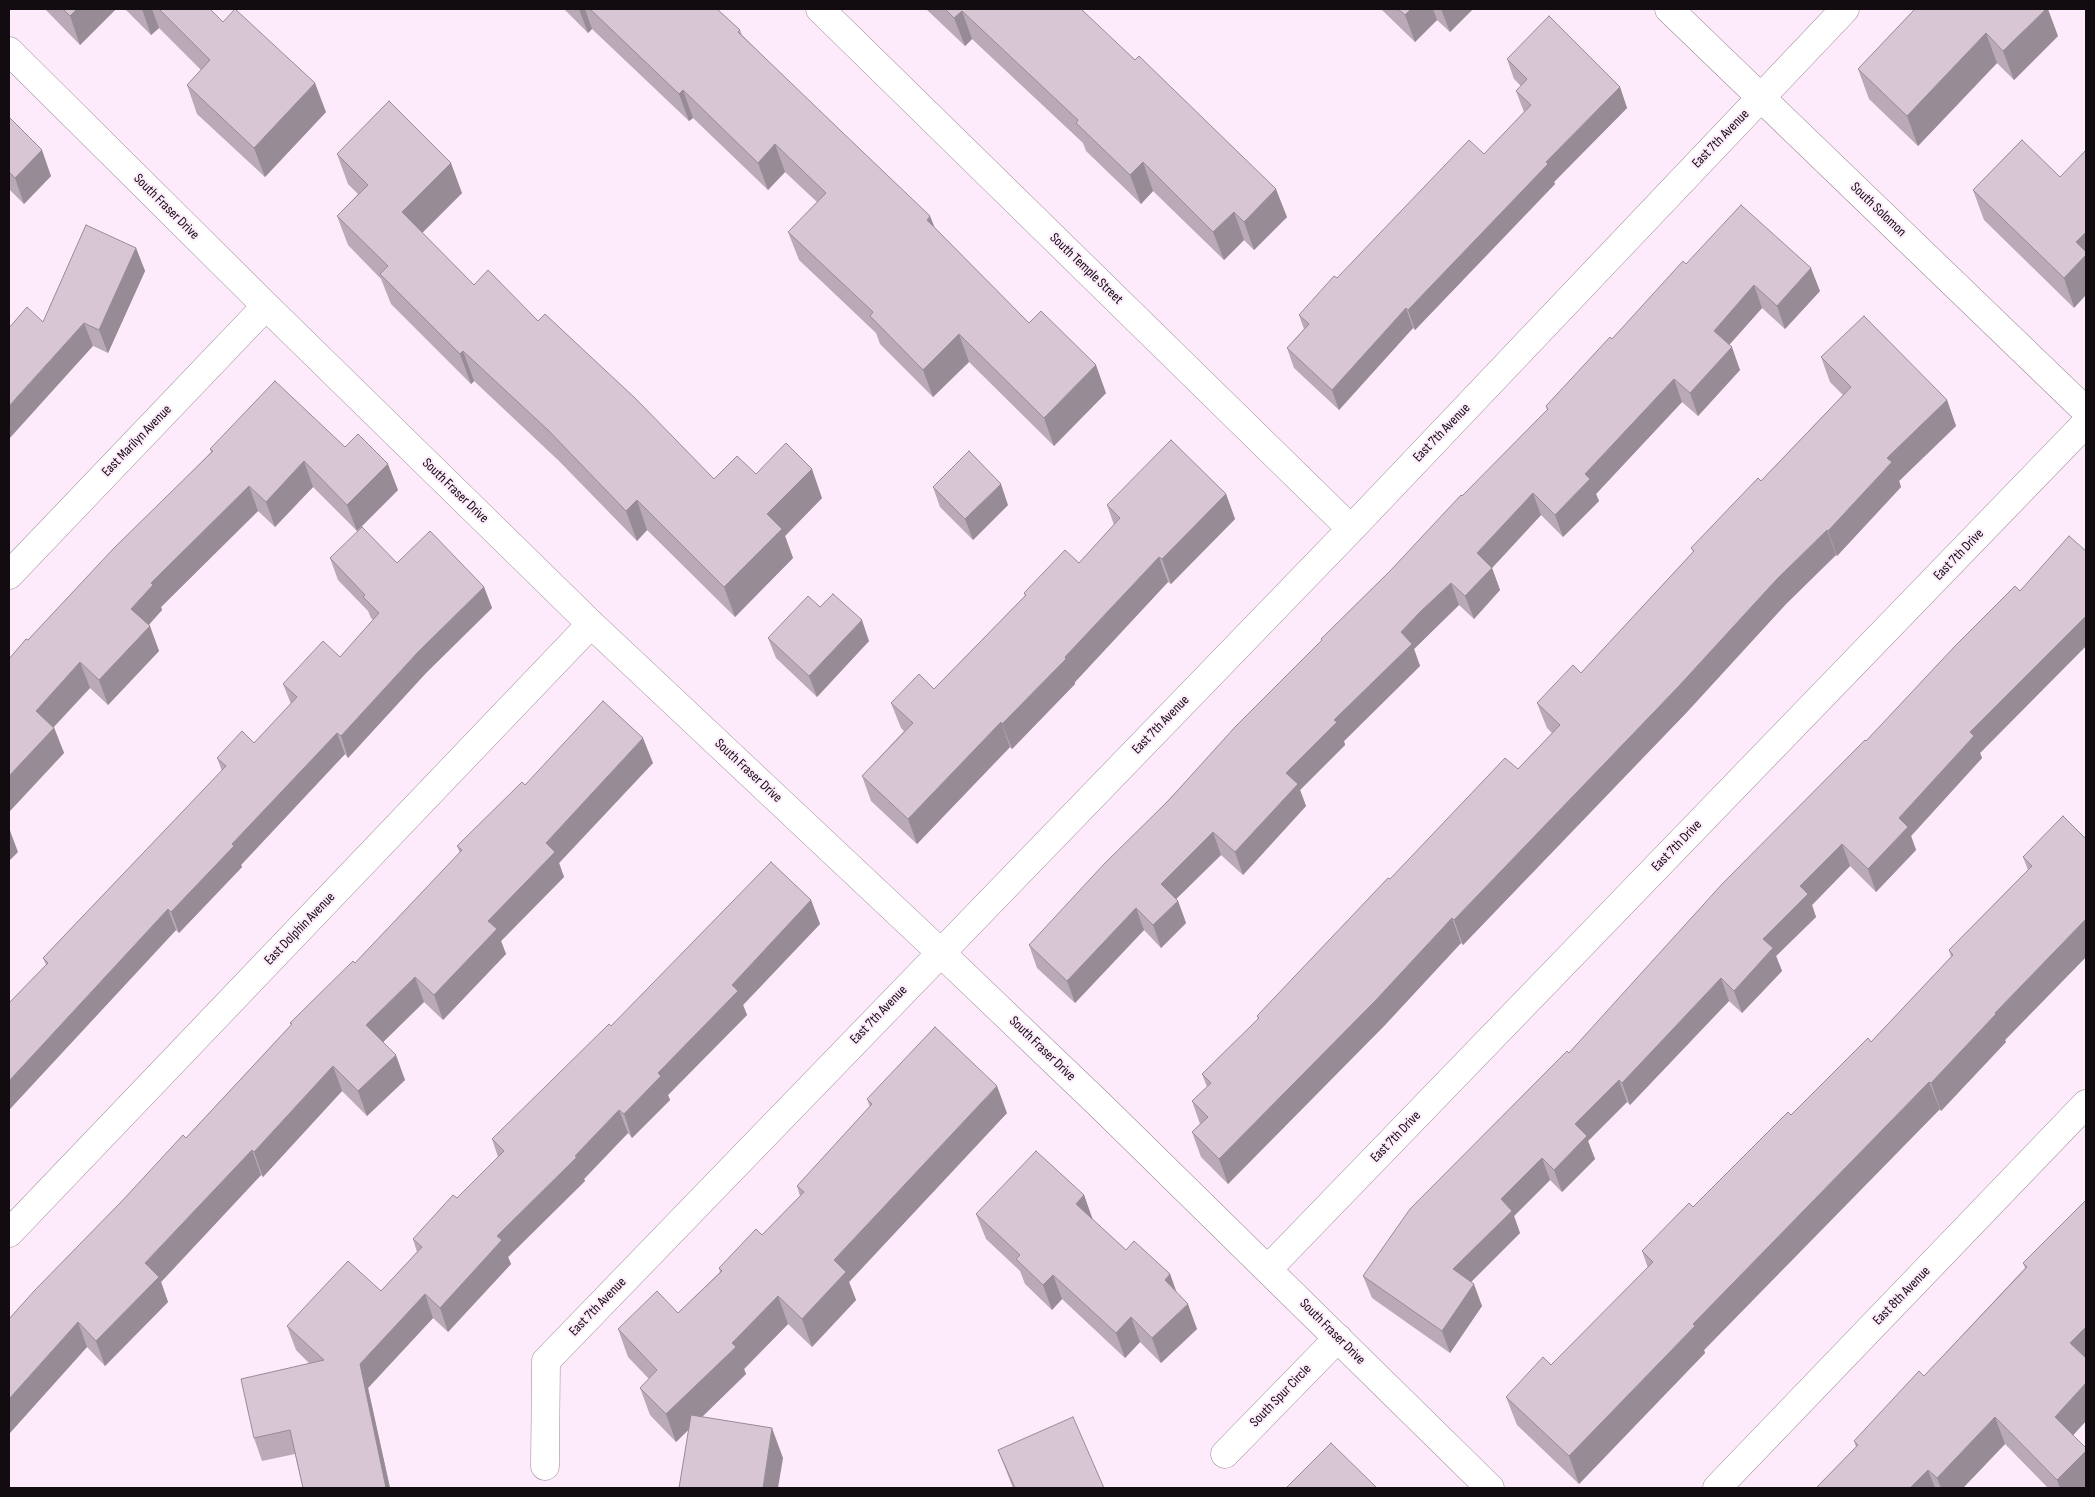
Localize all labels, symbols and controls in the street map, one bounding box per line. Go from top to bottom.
street label: East 7th Avenue [1689,106,1753,172]
street label: South Fraser Drive [130,171,202,243]
street label: South Solomon [1847,179,1909,241]
street label: South Temple Street [1046,230,1126,308]
street label: East 7th Avenue [1410,400,1474,466]
street label: East Marilyn Avenue [99,402,175,480]
street label: South Fraser Drive [418,455,492,527]
street label: East 7th Drive [1930,526,1988,584]
street label: East 7th Avenue [1129,692,1193,758]
street label: South Fraser Drive [711,736,785,806]
street label: East 7th Drive [1648,817,1706,875]
street label: East Dolphin Avenue [261,889,339,969]
street label: East 7th Avenue [847,982,911,1048]
street label: South Fraser Drive [1005,1013,1079,1085]
street label: East 7th Drive [1367,1108,1425,1166]
street label: East 8th Avenue [1870,1263,1934,1329]
street label: East 7th Avenue [566,1274,630,1340]
street label: South Fraser Drive [1296,1296,1368,1368]
street label: South Spur Circle [1247,1361,1315,1431]

